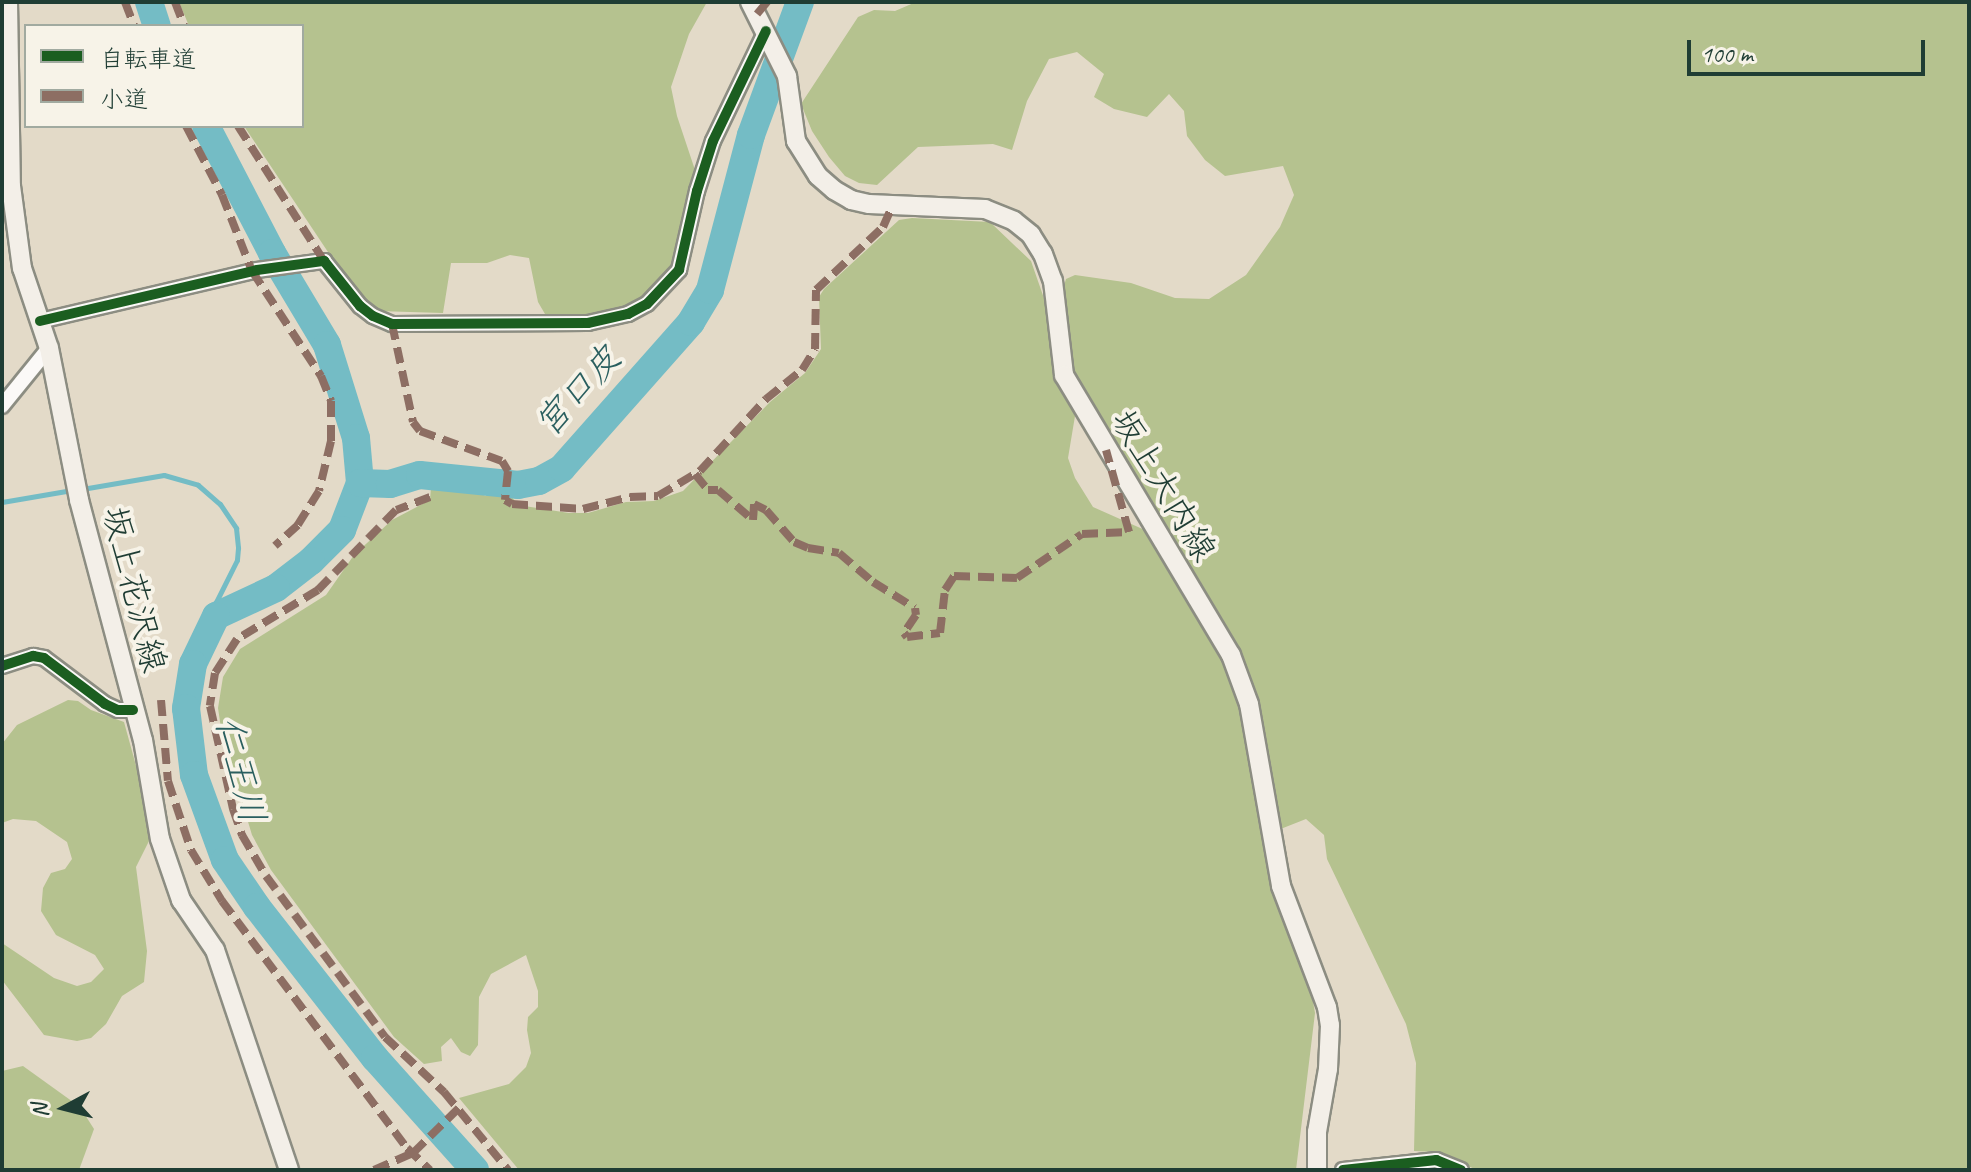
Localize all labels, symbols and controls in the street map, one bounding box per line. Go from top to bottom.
legend [24,24,304,128]
scale bar [1691,24,1929,74]
text: 100 m [1701,39,1753,69]
text: 自転車道 [100,44,196,74]
text: 小道 [100,84,148,114]
water label: 宮口皮 [526,336,630,446]
street label: 坂上大内線 [1103,402,1225,568]
street label: 坂上花沢線 [95,502,175,676]
water label: 仁王川 [206,712,274,828]
north arrow [24,1068,104,1148]
text: N [25,1102,55,1119]

